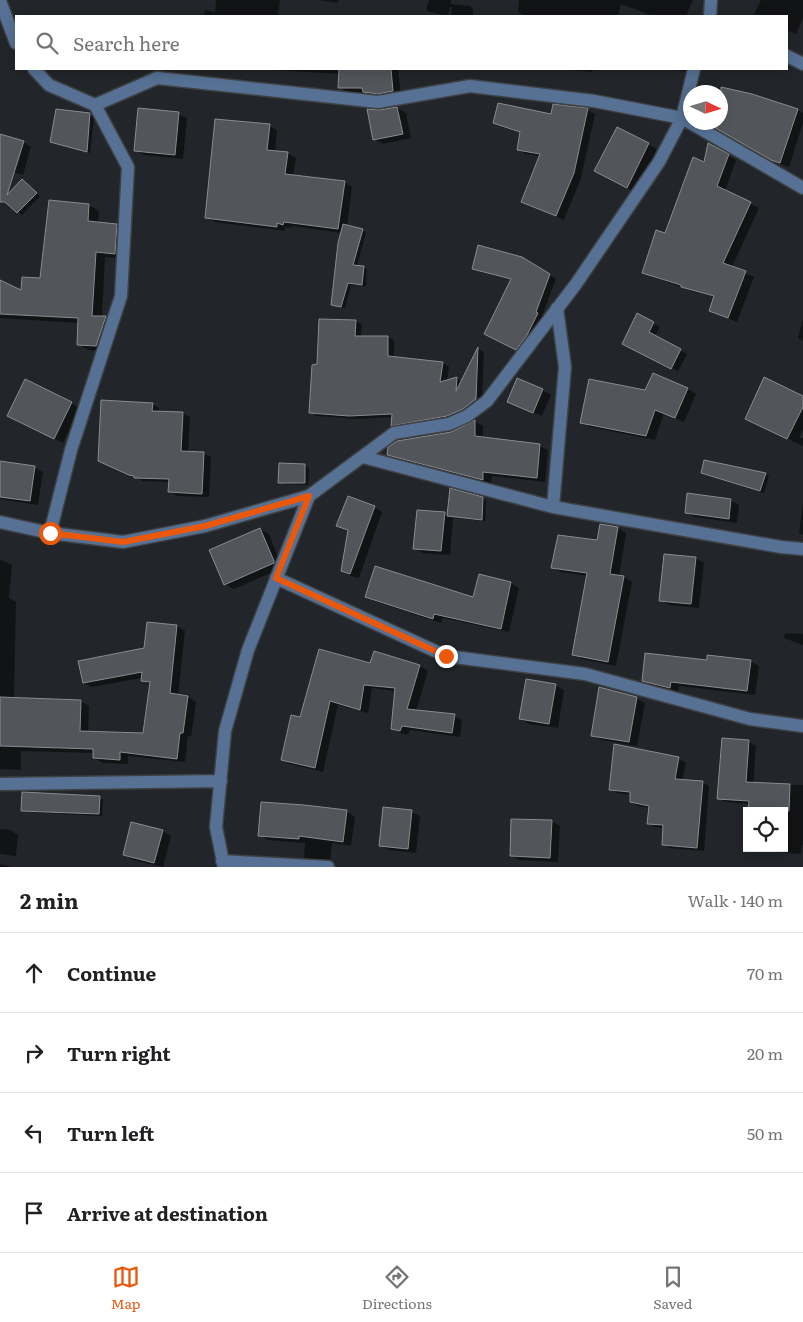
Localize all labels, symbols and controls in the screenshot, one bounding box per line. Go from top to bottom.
search box [15,15,788,70]
icon: search [33,29,61,57]
text: Search here [73,29,180,57]
north arrow [683,85,728,130]
route start [39,522,62,545]
route end [435,645,458,668]
map controls [743,807,788,852]
button: locate [743,807,788,852]
text: 2 min [20,884,79,915]
text: Walk · 140 m [688,888,783,912]
icon: ahead [20,959,48,987]
text: Continue [67,959,156,987]
text: 70 m [747,961,783,985]
icon: right [20,1039,48,1067]
text: Turn right [67,1039,171,1067]
text: 20 m [747,1041,783,1065]
icon: left [20,1119,48,1147]
text: Turn left [67,1119,154,1147]
text: 50 m [747,1121,783,1145]
icon: arrive [20,1199,48,1227]
text: Arrive at destination [67,1199,268,1227]
tab: Map [111,1263,141,1313]
tab: Directions [362,1263,432,1313]
tab: Saved [653,1263,692,1313]

